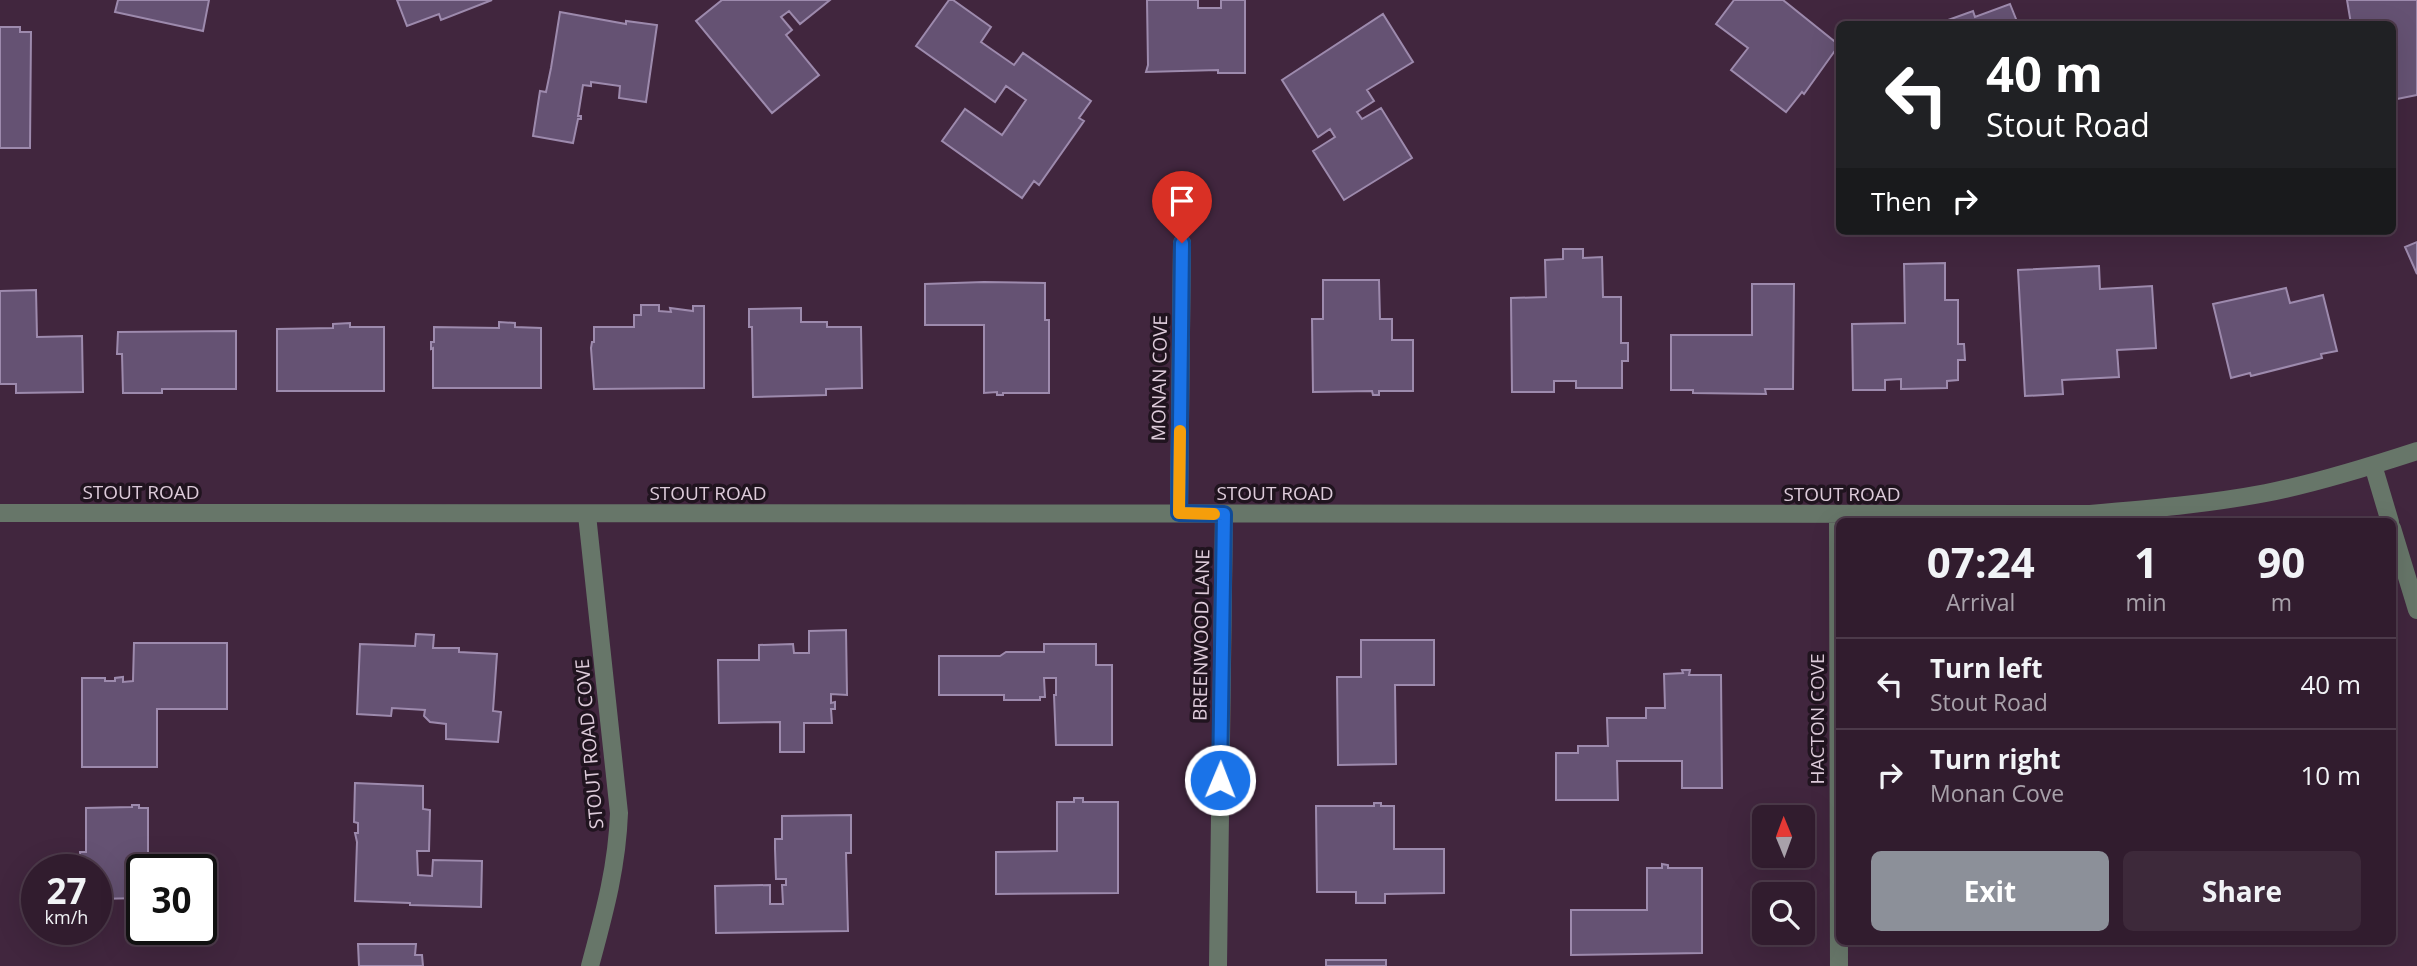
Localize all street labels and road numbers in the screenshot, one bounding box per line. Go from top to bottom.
street label: MONAN COVE [1145,315,1173,441]
street label: STOUT ROAD [82,479,200,505]
street label: STOUT ROAD [649,480,767,506]
street label: STOUT ROAD [1216,480,1334,506]
street label: STOUT ROAD [1783,481,1901,507]
street label: BREENWOOD LANE [1187,549,1215,721]
street label: HACTON COVE [1804,653,1830,785]
street label: STOUT ROAD COVE [569,658,609,830]

